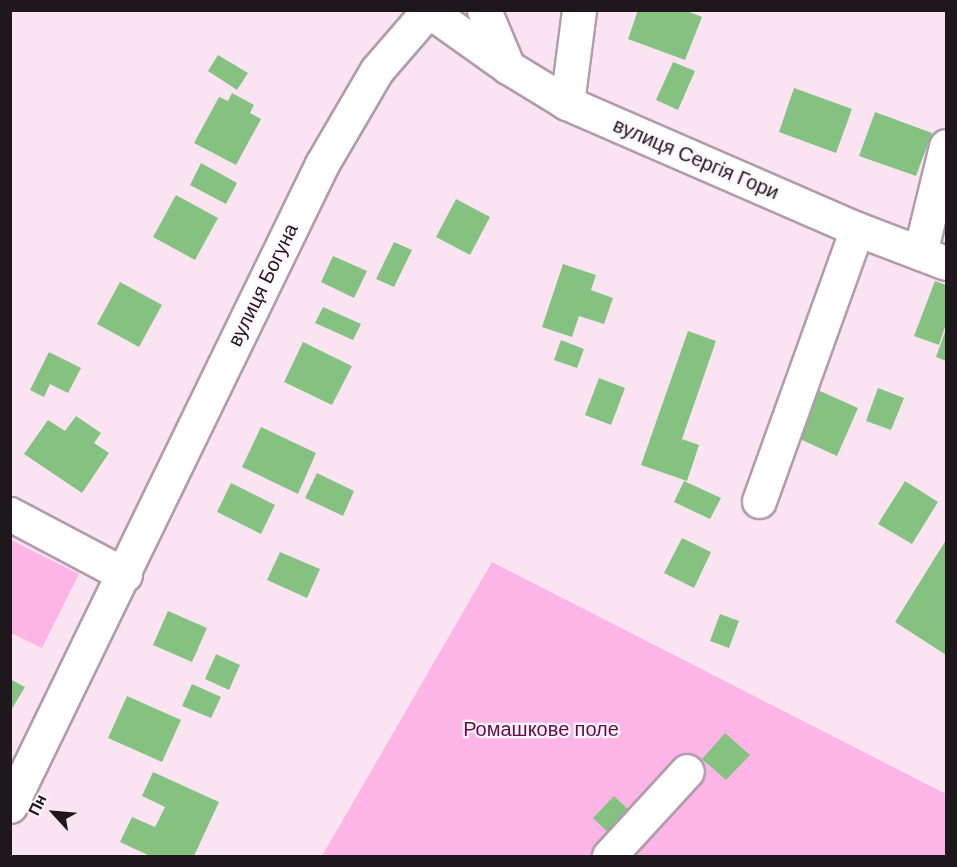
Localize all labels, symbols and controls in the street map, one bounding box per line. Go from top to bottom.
street label: вулиця Сергія Гори [610,113,782,205]
street label: вулиця Богуна [223,220,303,350]
park label: Ромашкове поле [463,717,619,741]
north arrow [24,783,84,843]
text: Пн [23,791,51,819]

